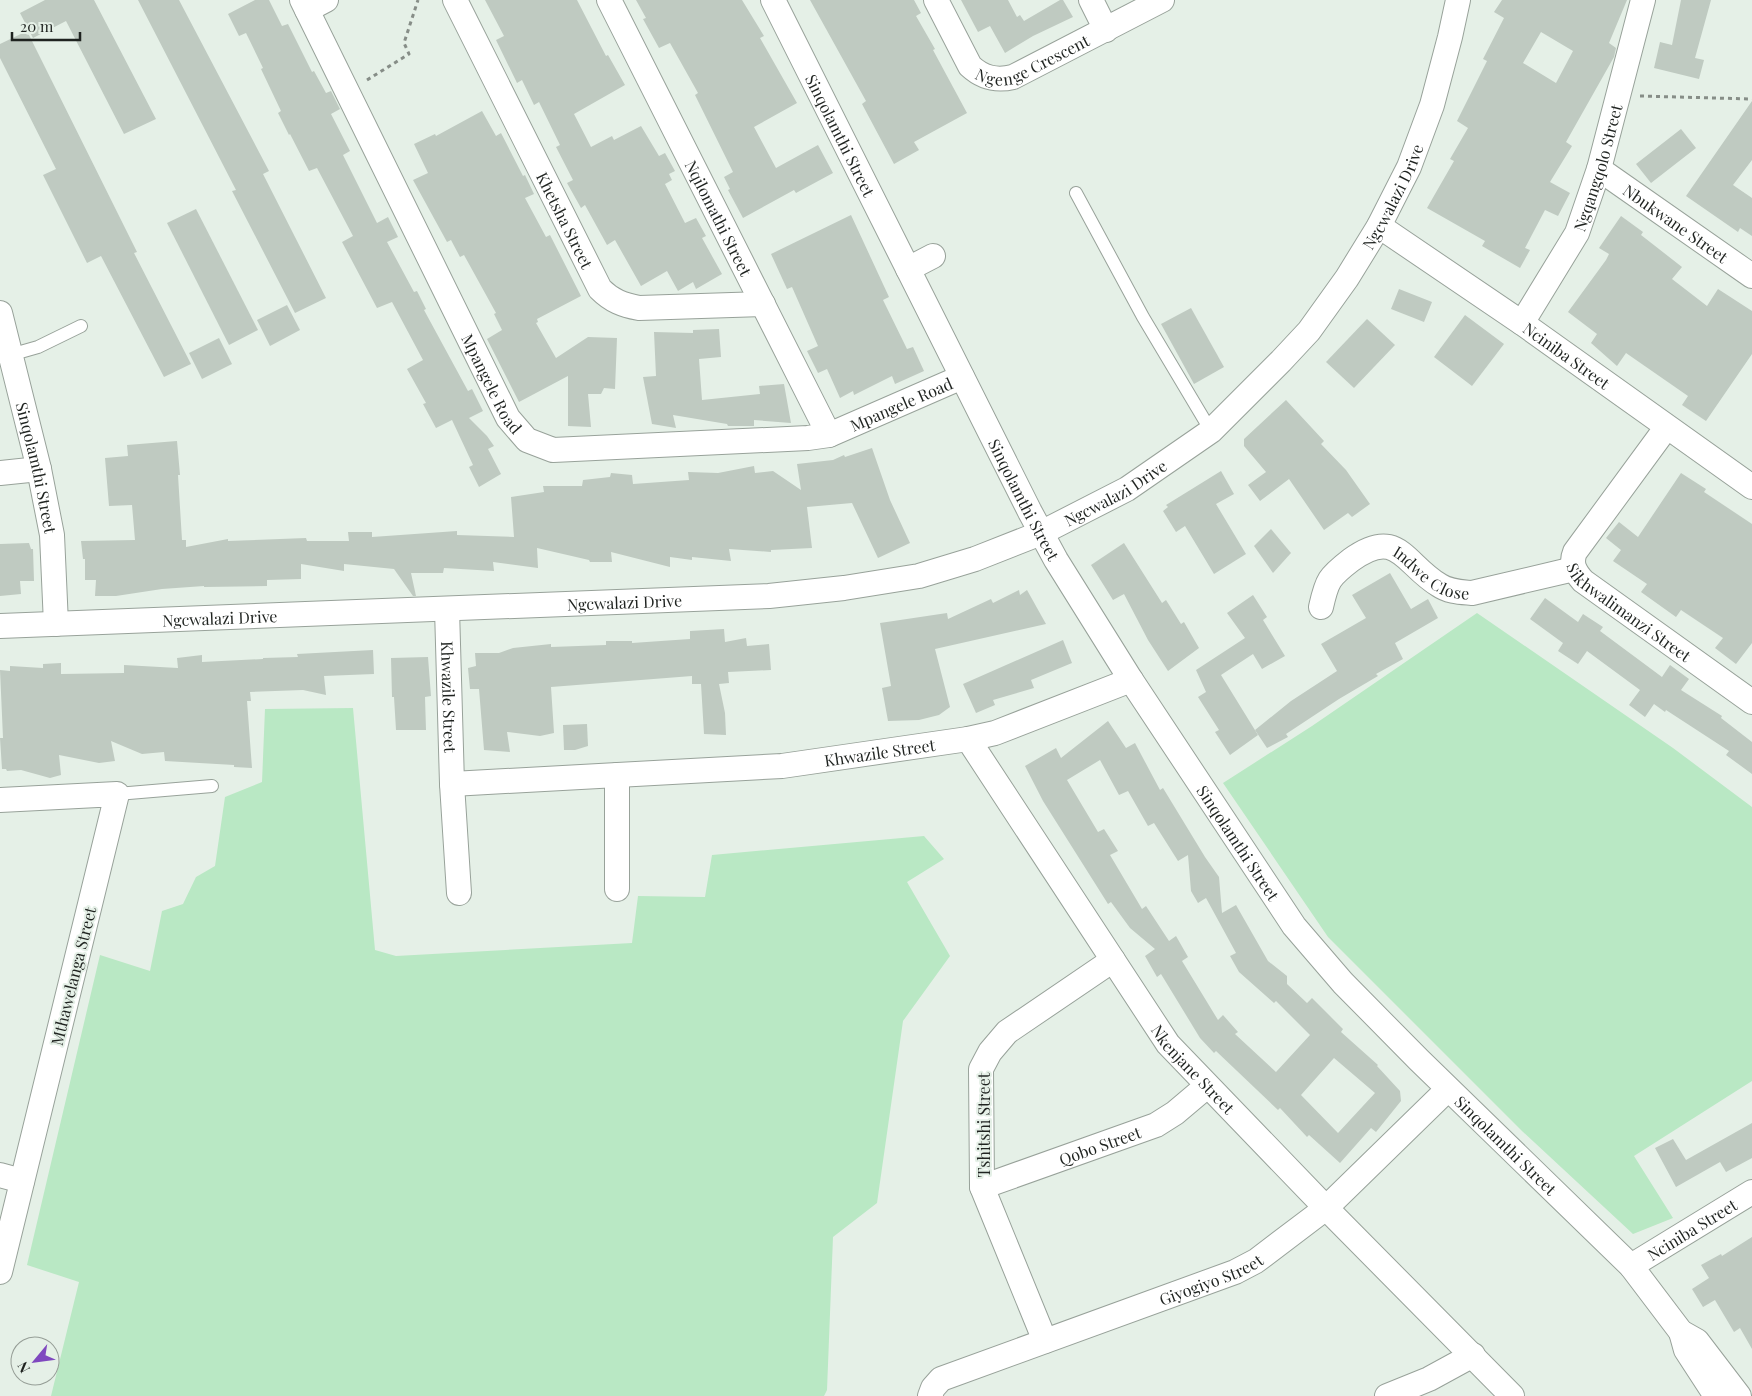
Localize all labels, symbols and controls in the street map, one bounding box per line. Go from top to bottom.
scale bar [12,10,80,42]
text: 20 m [20,16,54,36]
street label: Ngenge Crescent [972,29,1093,89]
street label: Sinqolamthi Street [801,70,880,200]
street label: Ngqangqolo Street [1568,101,1626,234]
street label: Ngcwalazi Drive [1357,141,1427,253]
street label: Nqilomathi Street [681,156,757,279]
street label: Khetsha Street [532,168,598,272]
street label: Nbukwane Street [1620,179,1733,267]
street label: Nciniba Street [1520,317,1615,393]
street label: Mpangele Road [458,330,527,438]
street label: Mpangele Road [847,372,956,435]
street label: Sinqolamthi Street [12,400,62,535]
street label: Sinqolamthi Street [984,435,1065,564]
street label: Ngcwalazi Drive [1060,454,1171,530]
street label: Indwe Close [1390,540,1470,603]
street label: Sikhwalimanzi Street [1563,560,1696,666]
street label: Ngcwalazi Drive [566,589,683,614]
street label: Ngcwalazi Drive [162,605,278,630]
street label: Khwazile Street [437,641,462,753]
street label: Khwazile Street [823,733,937,770]
street label: Sinqolamthi Street [1193,781,1285,905]
street label: Mthawelanga Street [46,904,100,1047]
street label: Nkenjane Street [1147,1020,1240,1118]
street label: Tshitshi Street [973,1072,994,1177]
street label: Sinqolamthi Street [1451,1090,1562,1199]
street label: Qobo Street [1056,1121,1144,1169]
street label: Nciniba Street [1643,1193,1741,1264]
street label: Giyogiyo Street [1156,1249,1267,1309]
north arrow [10,1336,60,1386]
text: N [12,1359,34,1377]

